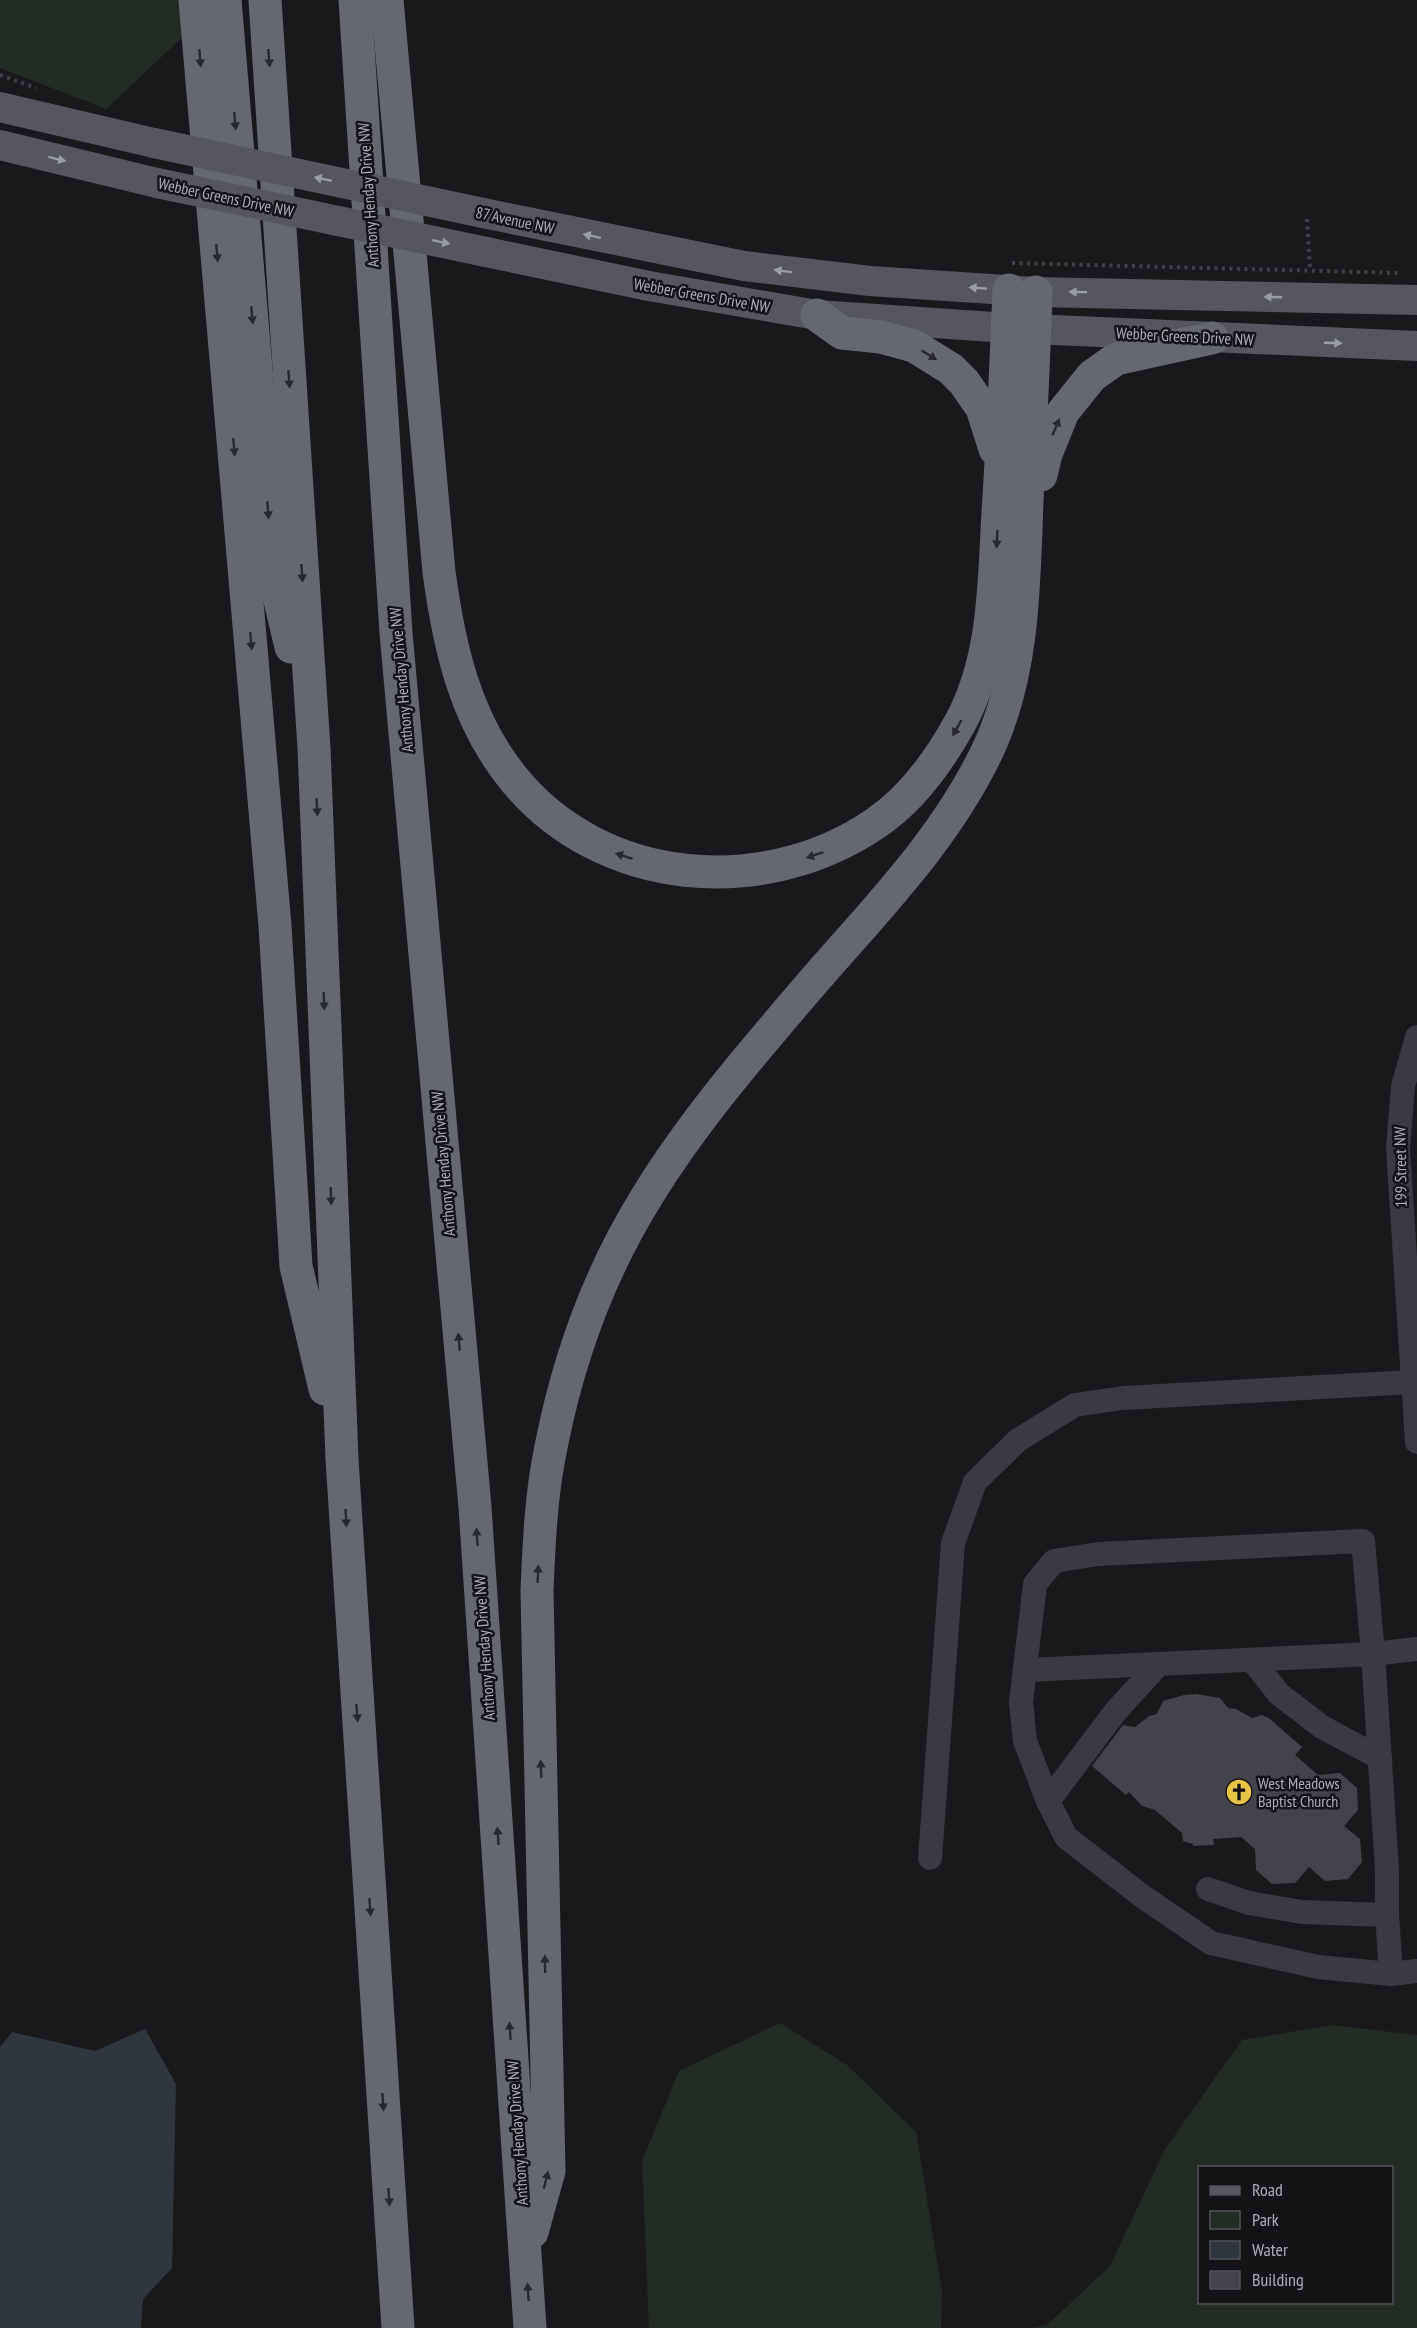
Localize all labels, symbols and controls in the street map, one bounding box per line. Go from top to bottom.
one-way arrow [195,49,205,68]
one-way arrow [264,49,273,68]
one-way arrow [230,112,240,131]
street label: Anthony Henday Drive NW [353,122,383,268]
one-way arrow [48,155,66,165]
street label: Webber Greens Drive NW [156,173,296,221]
one-way arrow [314,174,333,183]
street label: 87 Avenue NW [474,202,556,238]
one-way arrow [582,231,601,240]
one-way arrow [432,238,451,247]
one-way arrow [212,243,222,262]
one-way arrow [774,267,793,276]
street label: Webber Greens Drive NW [632,273,772,317]
one-way arrow [968,284,987,293]
one-way arrow [1069,288,1088,297]
one-way arrow [1264,292,1283,302]
one-way arrow [247,306,256,325]
street label: Webber Greens Drive NW [1116,322,1255,350]
one-way arrow [1324,339,1343,348]
one-way arrow [921,349,937,360]
one-way arrow [284,369,294,388]
one-way arrow [1052,418,1061,435]
one-way arrow [229,437,239,456]
one-way arrow [263,500,273,519]
one-way arrow [992,530,1001,549]
one-way arrow [297,564,307,583]
street label: Anthony Henday Drive NW [385,607,417,753]
one-way arrow [246,632,256,651]
one-way arrow [952,720,962,737]
one-way arrow [313,797,322,816]
one-way arrow [615,851,633,860]
one-way arrow [806,851,824,861]
one-way arrow [320,992,329,1011]
street label: Anthony Henday Drive NW [427,1091,459,1237]
street label: 199 Street NW [1389,1126,1411,1208]
one-way arrow [327,1187,336,1206]
one-way arrow [455,1333,464,1352]
one-way arrow [341,1508,350,1527]
one-way arrow [472,1527,481,1546]
one-way arrow [534,1565,543,1584]
street label: Anthony Henday Drive NW [469,1575,499,1721]
one-way arrow [353,1703,362,1722]
one-way arrow [536,1760,546,1779]
place label: West Meadows Baptist Church [1258,1773,1340,1811]
church icon: West Meadows Baptist Church [1224,1777,1254,1807]
one-way arrow [493,1826,502,1845]
one-way arrow [365,1898,375,1917]
one-way arrow [540,1955,550,1974]
one-way arrow [506,2021,515,2040]
street label: Anthony Henday Drive NW [502,2060,532,2206]
one-way arrow [378,2092,388,2111]
legend [1198,2166,1393,2304]
one-way arrow [542,2171,552,2189]
text: Road [1252,2178,1283,2201]
one-way arrow [385,2187,394,2206]
text: Park [1252,2208,1279,2231]
text: Water [1252,2238,1288,2261]
text: Building [1252,2268,1304,2291]
one-way arrow [523,2283,532,2302]

